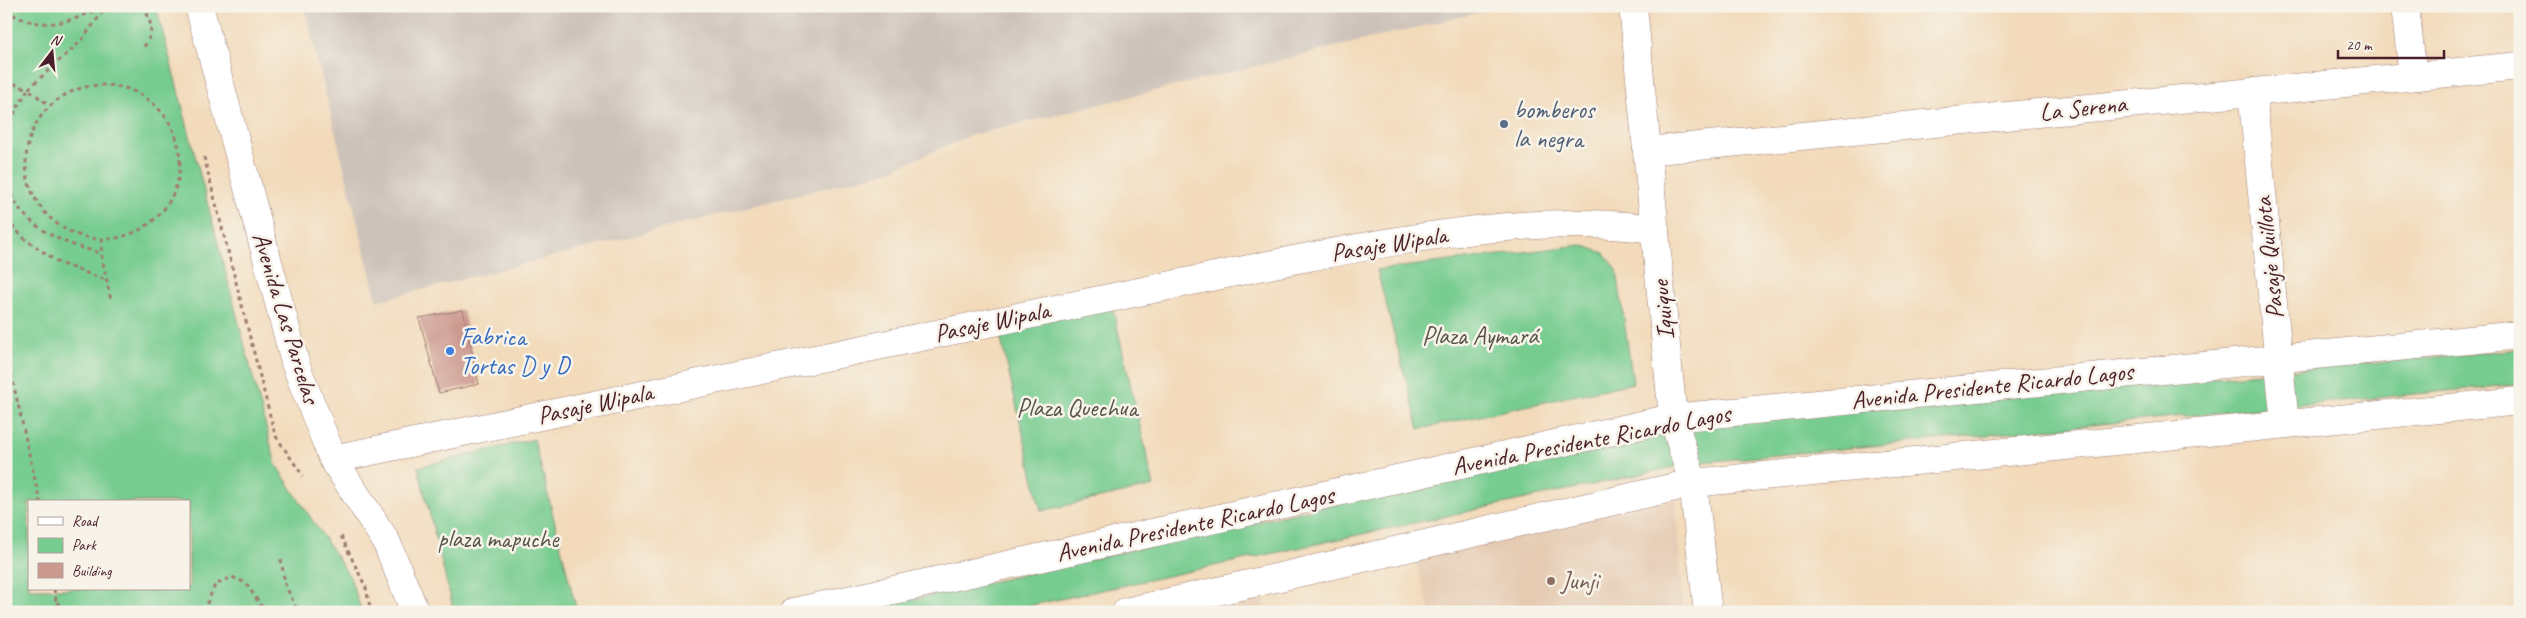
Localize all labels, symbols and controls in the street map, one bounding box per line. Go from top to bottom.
north arrow [28,28,78,78]
scale bar [2338,28,2445,60]
text: N [49,31,64,50]
text: 20 m [2346,36,2373,55]
street label: La Serena [2038,87,2130,128]
place label: bomberos la negra [1514,94,1597,155]
marker: bomberos la negra [1498,118,1510,130]
street label: Pasaje Quillota [2246,193,2291,320]
street label: Pasaje Wipala [1329,219,1452,269]
street label: Avenida Las Parcelas [245,228,328,410]
street label: Iquique [1644,277,1682,341]
street label: Pasaje Wipala [932,294,1055,350]
park label: Plaza Aymará [1422,320,1540,352]
place label: Fabrica Tortas D y D [460,321,571,382]
marker: Fabrica Tortas D y D [444,345,456,357]
street label: Avenida Presidente Ricardo Lagos [1850,355,2137,417]
street label: Pasaje Wipala [535,376,658,432]
park label: Plaza Quechua [1016,392,1140,424]
street label: Avenida Presidente Ricardo Lagos [1449,397,1735,483]
street label: Avenida Presidente Ricardo Lagos [1053,478,1339,569]
legend [28,500,190,590]
text: Road [72,512,99,531]
park label: plaza mapuche [438,523,560,555]
text: Park [72,536,97,555]
text: Building [72,562,112,581]
place label: Junji [1560,565,1602,597]
marker: Junji [1545,575,1557,587]

